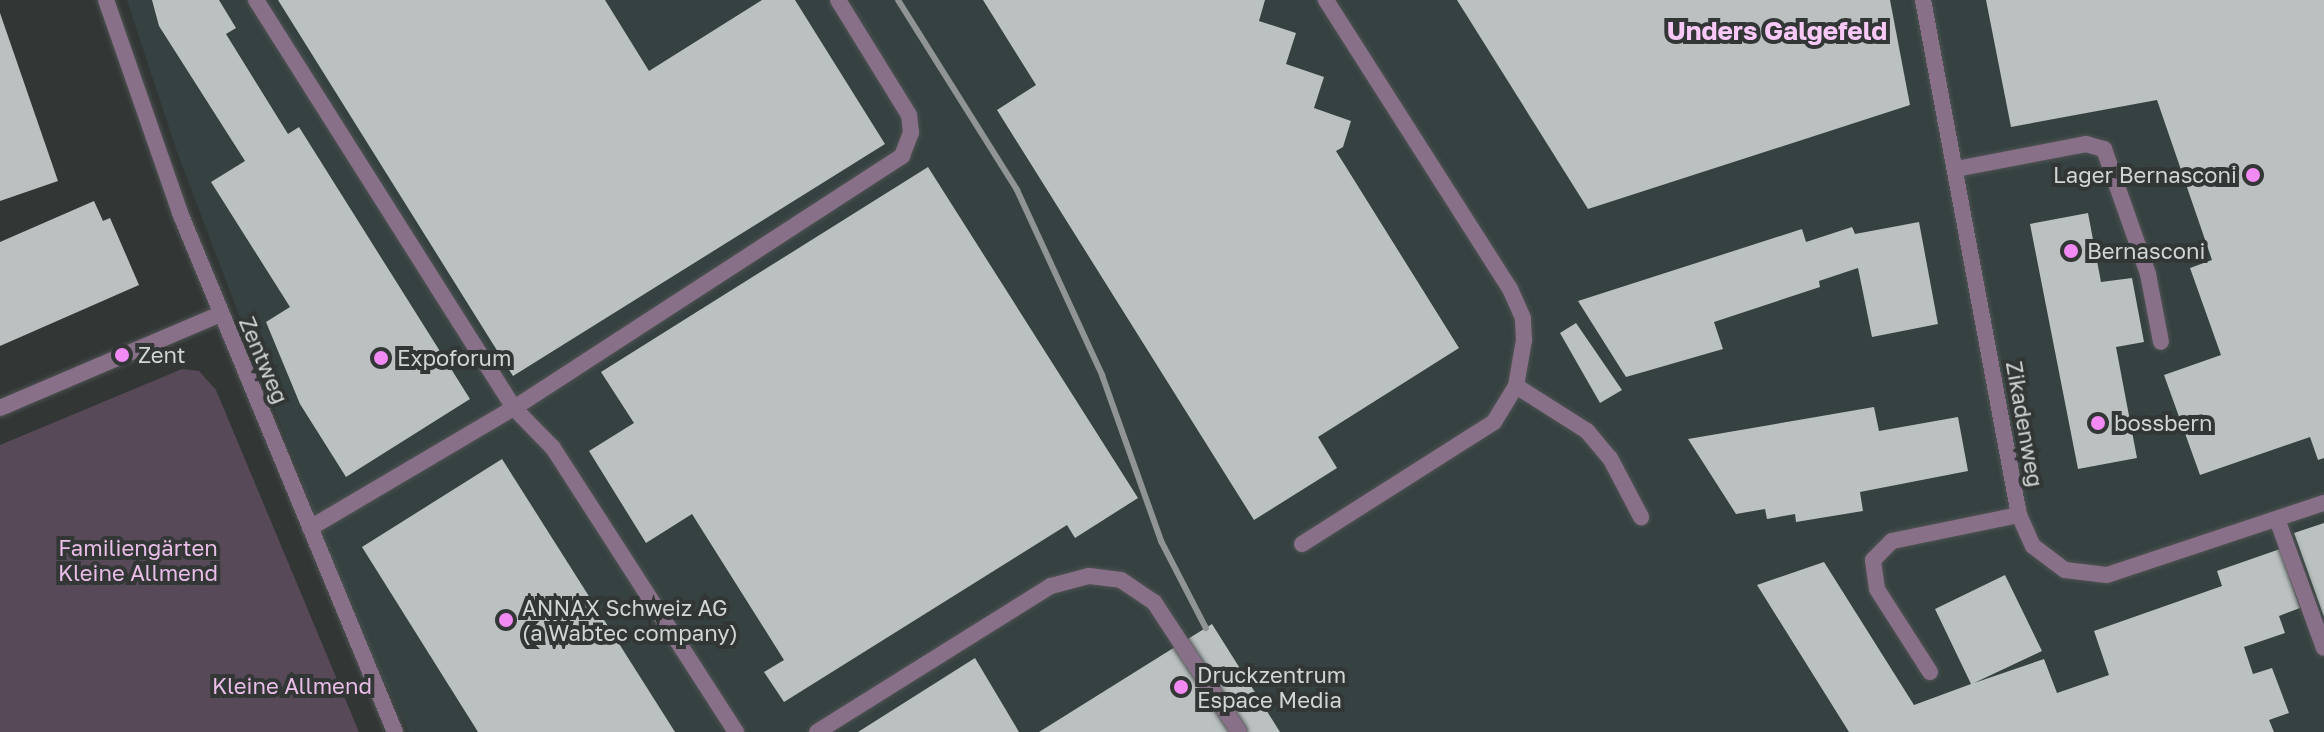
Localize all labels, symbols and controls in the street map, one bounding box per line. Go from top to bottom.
district label: Unders Galgefeld [1667,15,1887,47]
place label: Lager Bernasconi [2053,162,2237,188]
marker: Lager Bernasconi [2244,166,2262,184]
place label: Bernasconi [2087,238,2205,264]
marker: Bernasconi [2062,242,2080,260]
street label: Zentweg [234,313,294,407]
place label: Zent [138,342,186,368]
place label: Expoforum [397,345,511,371]
marker: Zent [113,346,131,364]
marker: Expoforum [372,349,390,367]
street label: Zikadenweg [2001,359,2049,489]
place label: bossbern [2114,410,2212,436]
marker: bossbern [2089,414,2107,432]
park label: Familiengärten Kleine Allmend [58,534,218,586]
place label: ANNAX Schweiz AG (a Wabtec company) [522,594,738,646]
marker: ANNAX Schweiz AG (a Wabtec company) [497,611,515,629]
place label: Druckzentrum Espace Media [1197,661,1346,712]
park label: Kleine Allmend [212,673,372,699]
marker: Druckzentrum Espace Media [1172,678,1190,696]

